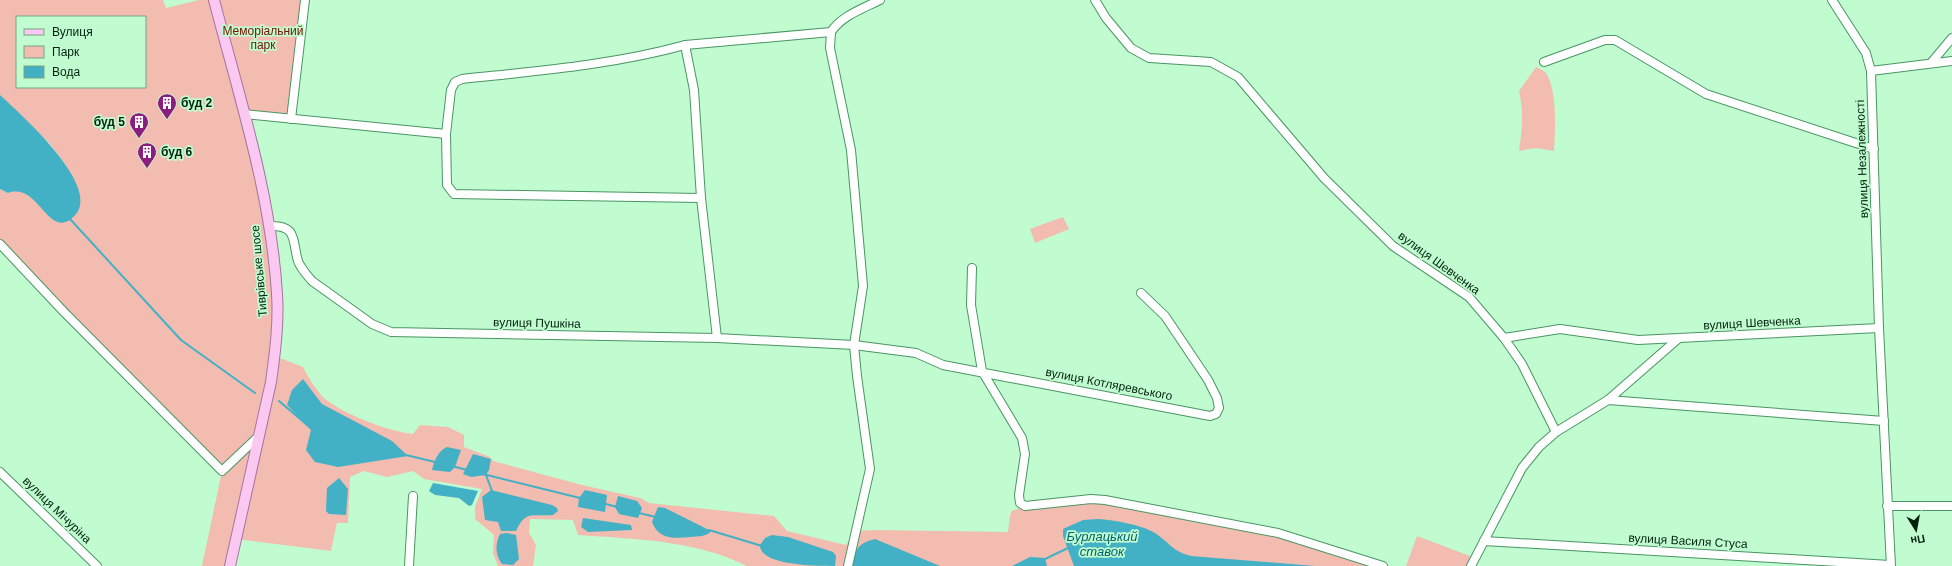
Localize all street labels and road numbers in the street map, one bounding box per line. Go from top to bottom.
street label: вулиця Незалежності [1853,100,1871,218]
street label: Тиврівське шосе [248,224,270,317]
street label: вулиця Шевченка [1395,229,1483,298]
street label: вулиця Шевченка [1703,313,1801,333]
street label: вулиця Пушкіна [493,315,581,331]
street label: вулиця Котляревського [1044,365,1174,403]
street label: вулиця Мічуріна [20,474,94,546]
street label: вулиця Василя Стуса [1628,531,1748,551]

